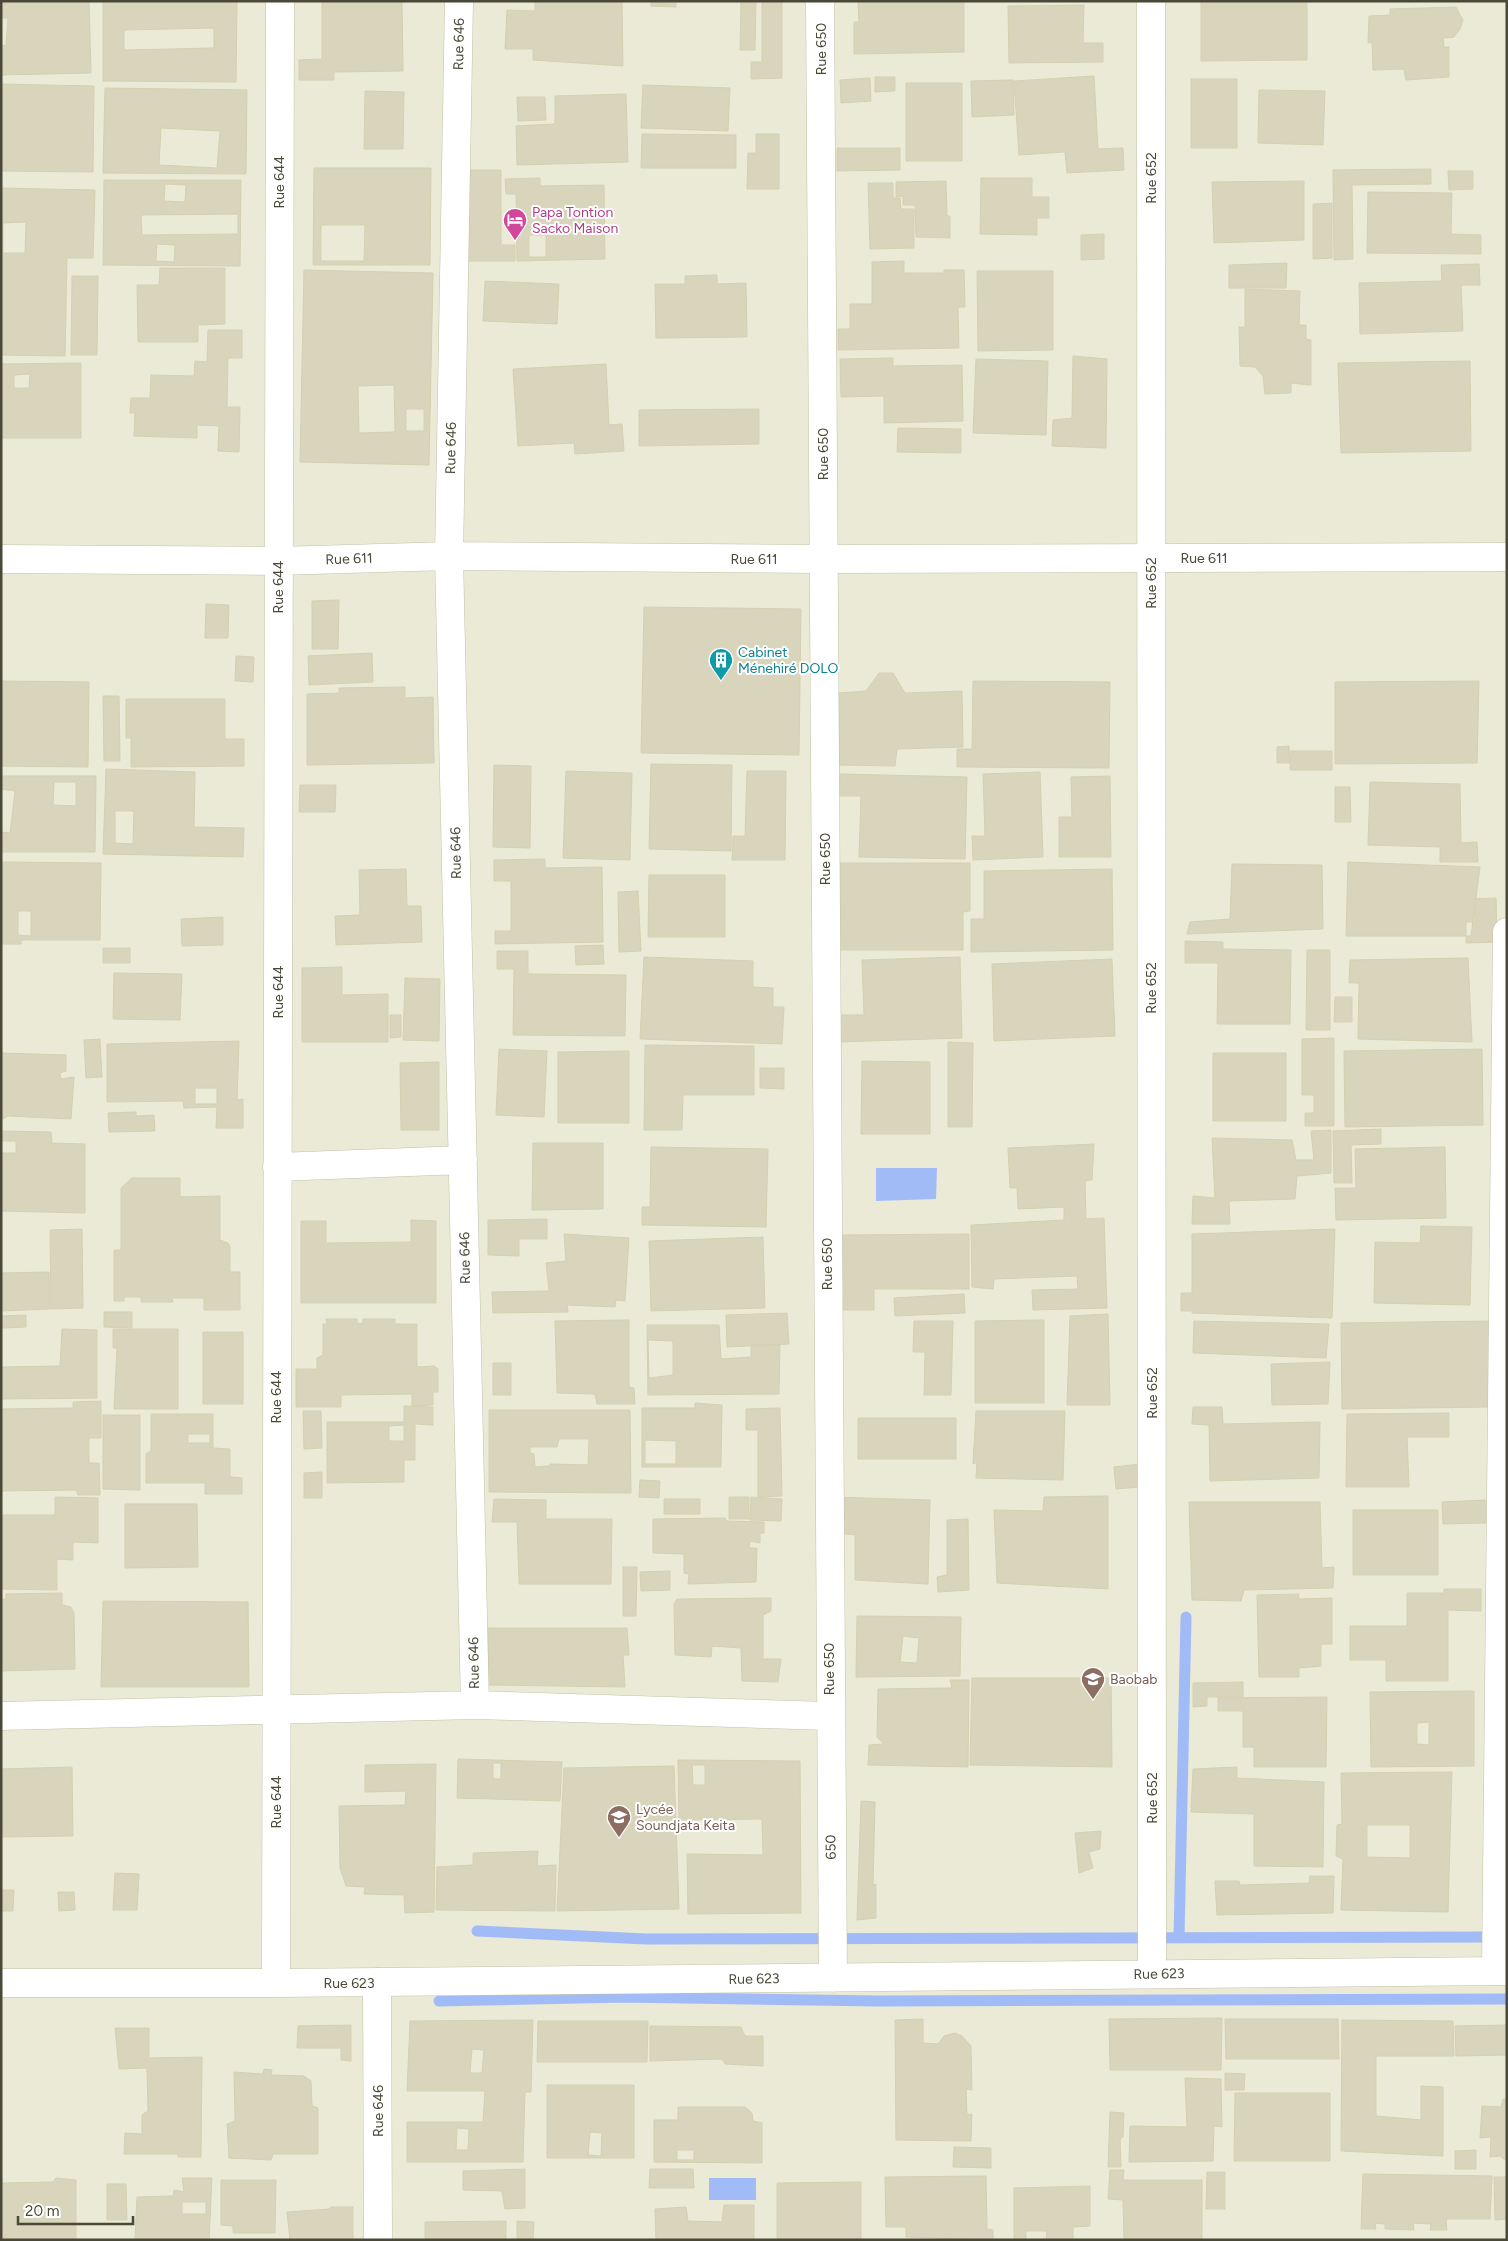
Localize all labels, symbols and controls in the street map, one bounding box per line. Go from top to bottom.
street label: Rue 646 [450,18,468,70]
street label: Rue 650 [813,23,830,75]
street label: Rue 652 [1143,152,1160,204]
street label: Rue 644 [271,155,288,209]
place label: Papa Tontion Sacko Maison [532,204,618,237]
hotel icon: Papa Tontion Sacko Maison [502,207,528,241]
street label: Rue 646 [442,422,460,474]
street label: Rue 650 [815,428,832,480]
street label: Rue 611 [325,550,373,568]
street label: Rue 611 [1180,550,1228,567]
street label: Rue 611 [730,551,778,568]
street label: Rue 652 [1143,557,1160,609]
street label: Rue 644 [270,560,287,614]
place label: Cabinet Ménehiré DOLO [738,644,838,677]
building icon: Cabinet Ménehiré DOLO [708,647,734,681]
street label: Rue 646 [447,827,465,879]
street label: Rue 650 [817,833,834,885]
street label: Rue 652 [1143,962,1160,1014]
street label: Rue 644 [270,965,287,1019]
street label: Rue 646 [456,1232,474,1284]
street label: Rue 650 [819,1238,836,1290]
street label: Rue 652 [1144,1367,1161,1419]
street label: Rue 644 [268,1370,285,1424]
street label: Rue 646 [465,1637,483,1689]
street label: Rue 650 [821,1643,838,1695]
school or university icon: Baobab [1080,1666,1106,1700]
place label: Baobab [1110,1671,1157,1688]
street label: Rue 652 [1144,1772,1161,1824]
street label: Rue 644 [268,1775,285,1829]
place label: Lycée Soundjata Keita [636,1801,735,1834]
school or university icon: Lycée Soundjata Keita [606,1804,632,1838]
street label: 650 [822,1834,840,1860]
street label: Rue 623 [1133,1965,1185,1983]
street label: Rue 623 [728,1970,780,1988]
street label: Rue 623 [323,1975,375,1992]
street label: Rue 646 [370,2085,387,2137]
scale bar [18,2194,132,2226]
text: 20 m [25,2202,59,2220]

